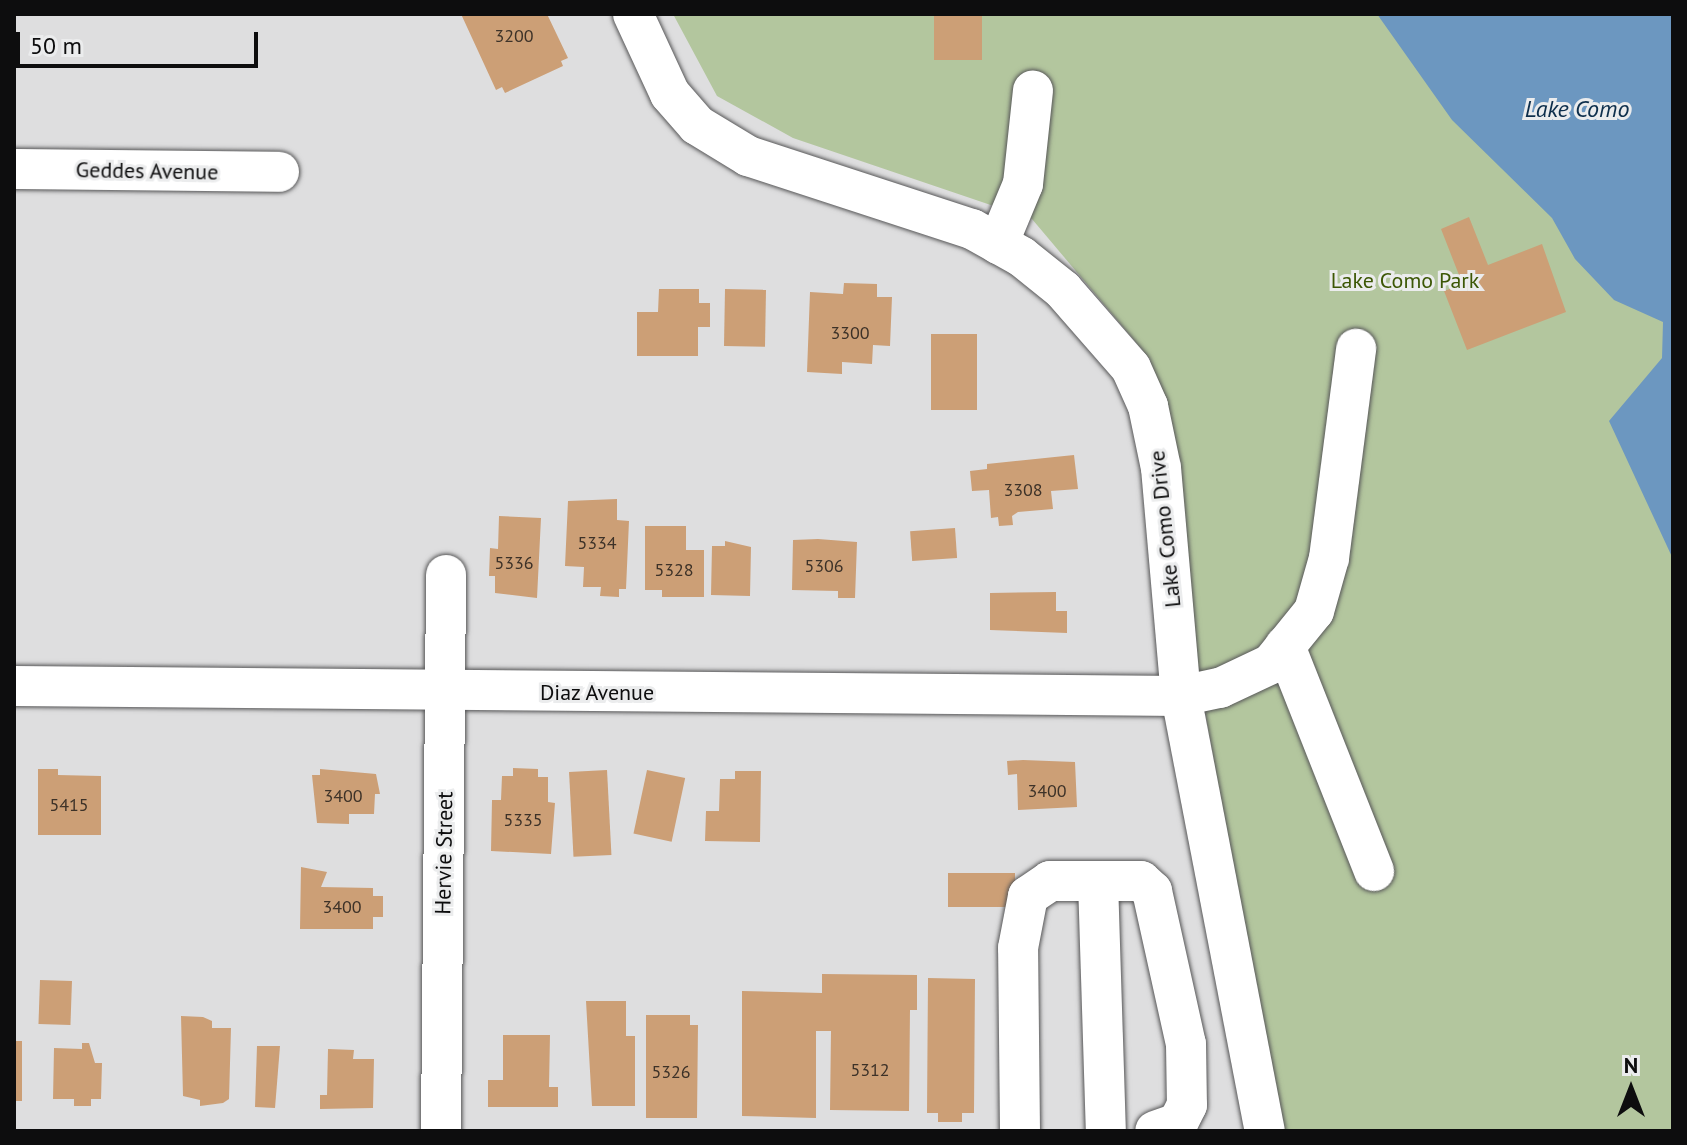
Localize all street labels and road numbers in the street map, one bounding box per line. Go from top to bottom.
street label: Geddes Avenue [75,157,219,185]
street label: Lake Como Drive [1144,449,1186,609]
street label: Diaz Avenue [539,680,655,706]
street label: Hervie Street [430,791,458,915]

